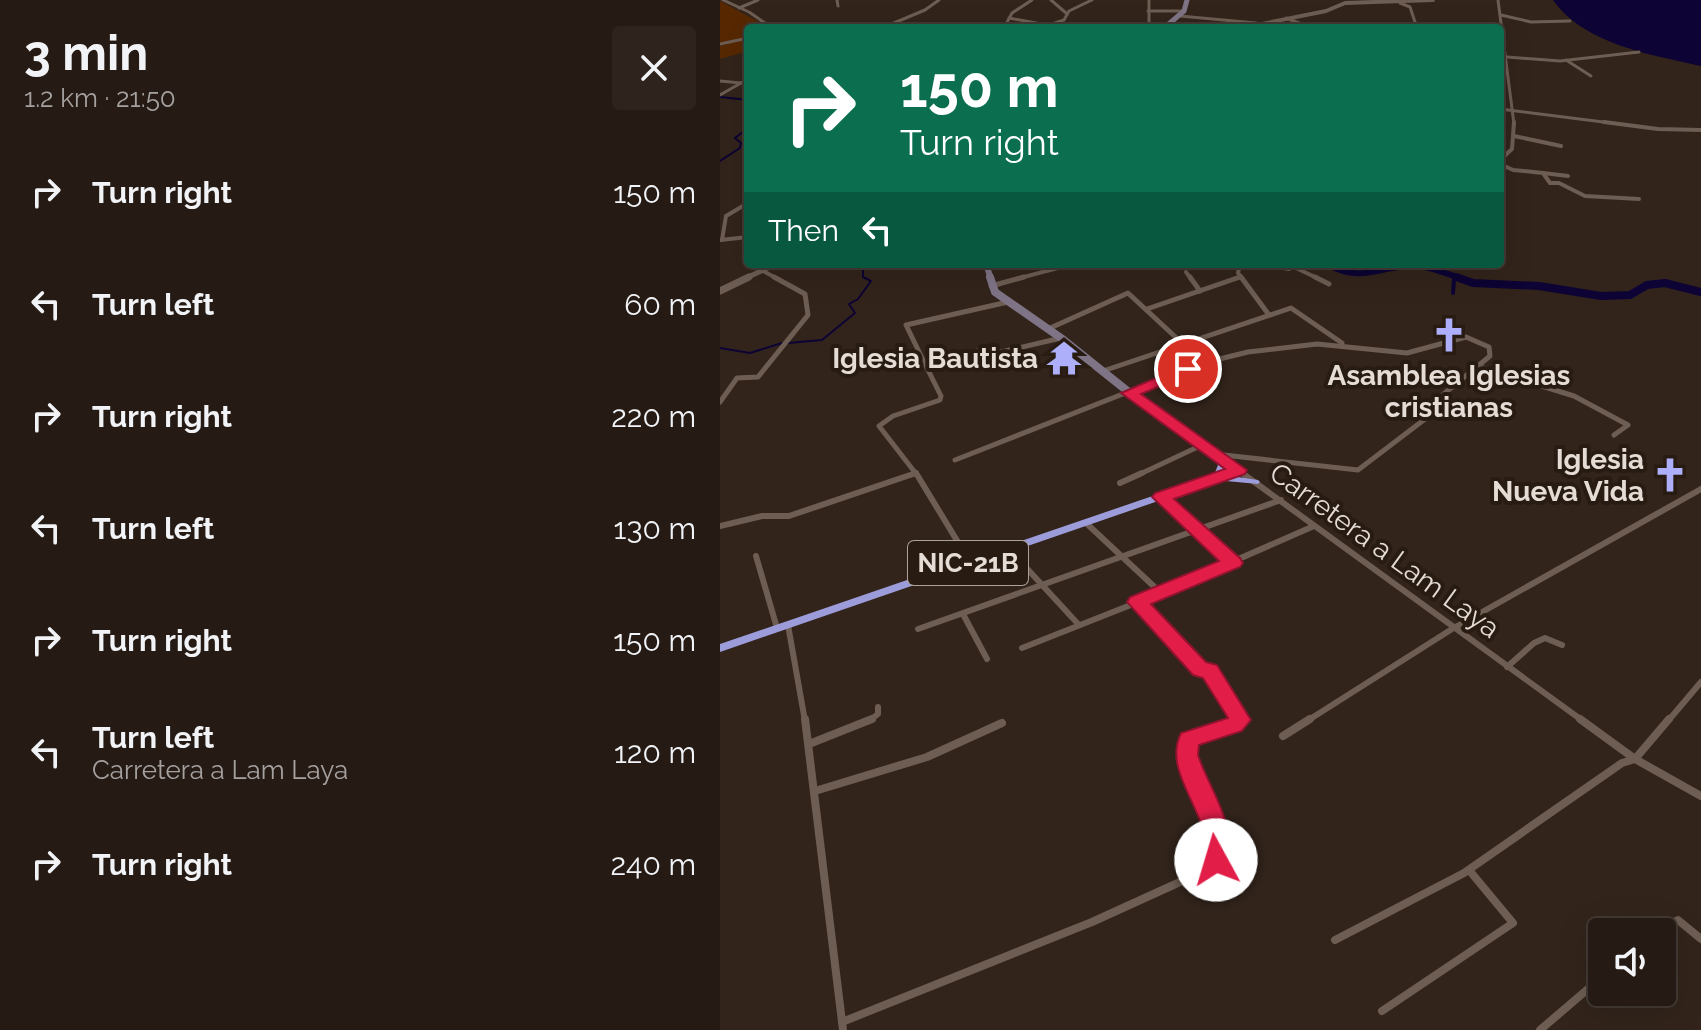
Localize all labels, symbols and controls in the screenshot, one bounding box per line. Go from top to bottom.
text: 3 min [24,25,148,81]
button: close [612,26,696,110]
text: 150 m [900,54,1059,120]
icon: right [768,56,872,160]
text: 1.2 km · 21:50 [24,83,176,113]
text: Turn right [900,121,1059,163]
icon: right [24,170,68,214]
text: Turn right [92,175,232,210]
text: 150 m [613,175,696,210]
icon: left [855,208,899,252]
text: Then [768,213,839,248]
icon: left [24,282,68,326]
text: Turn left [92,287,214,322]
text: 60 m [624,287,696,322]
church icon: Asamblea Iglesias cristianas [1430,316,1468,354]
pin [1154,335,1222,403]
temple icon: Iglesia Bautista [1045,339,1083,377]
place label: Iglesia Bautista [832,342,1038,375]
icon: arrive [1166,347,1210,391]
place label: Asamblea Iglesias cristianas [1328,359,1570,424]
icon: right [24,394,68,438]
text: Turn right [92,399,232,434]
text: 220 m [611,399,696,434]
place label: Iglesia Nueva Vida [1492,443,1644,508]
street label: Carretera a Lam Laya [1263,456,1506,645]
church icon: Iglesia Nueva Vida [1651,456,1689,494]
icon: left [24,506,68,550]
text: Turn left [92,511,214,546]
text: 130 m [614,511,696,546]
road number: NIC-21B [908,541,1028,585]
icon: right [24,618,68,662]
text: Turn right [92,623,232,658]
text: 150 m [613,623,696,658]
text: Turn left [92,720,214,755]
icon: left [24,730,68,774]
text: 120 m [614,735,696,770]
text: Carretera a Lam Laya [92,755,348,785]
position arrow [1174,818,1258,902]
icon: right [24,842,68,886]
text: Turn right [92,847,232,882]
text: 240 m [610,847,696,882]
map controls [1588,918,1676,1006]
button: sound [1588,918,1676,1006]

